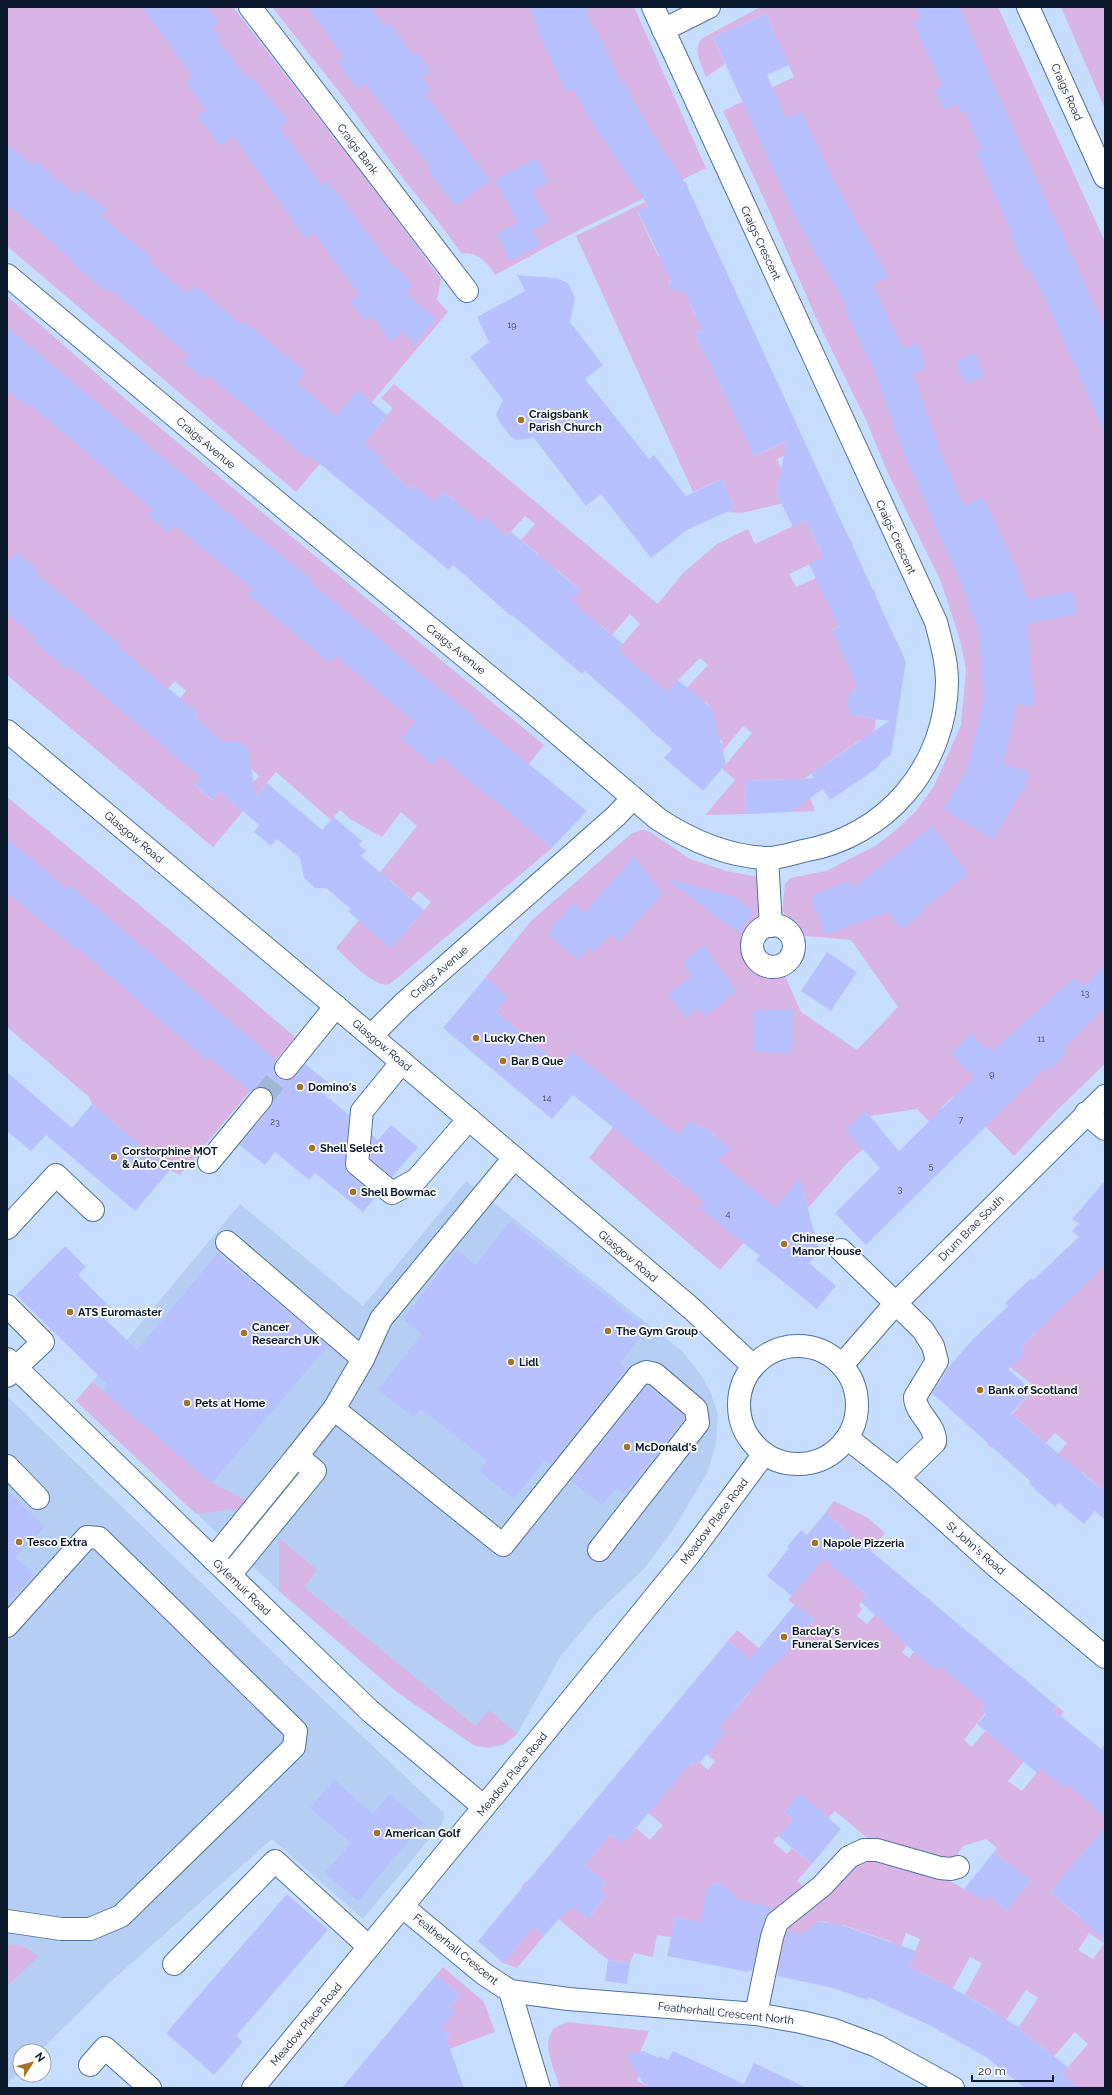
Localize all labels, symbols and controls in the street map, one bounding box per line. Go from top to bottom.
street label: Craigs Road [1048,62,1085,123]
street label: Craigs Bank [334,121,381,177]
street label: Craigs Crescent [738,204,784,283]
house number: 19 [507,320,517,330]
place label: Craigsbank Parish Church [529,408,602,434]
street label: Craigs Avenue [174,415,238,472]
marker: Craigsbank Parish Church [516,415,526,425]
street label: Craigs Crescent [873,498,919,577]
street label: Craigs Avenue [423,621,489,678]
street label: Glasgow Road [101,809,166,866]
street label: Craigs Avenue [408,943,471,1002]
house number: 13 [1081,988,1090,998]
street label: Glasgow Road [349,1017,414,1074]
place label: Lucky Chen [484,1032,546,1045]
marker: Lucky Chen [471,1033,481,1043]
house number: 11 [1037,1034,1045,1044]
place label: Bar B Que [511,1055,564,1068]
marker: Bar B Que [498,1056,508,1066]
house number: 9 [989,1069,995,1079]
place label: Domino's [308,1081,357,1094]
marker: Domino's [295,1082,305,1092]
house number: 14 [543,1093,551,1103]
house number: 7 [959,1115,964,1125]
house number: 23 [270,1117,280,1127]
place label: Shell Select [320,1142,384,1155]
marker: Shell Select [307,1143,317,1153]
place label: Corstorphine MOT & Auto Centre [122,1145,218,1171]
marker: Corstorphine MOT & Auto Centre [109,1152,119,1162]
house number: 5 [929,1161,934,1171]
house number: 3 [898,1184,903,1194]
place label: Shell Bowmac [361,1186,436,1199]
marker: Shell Bowmac [348,1187,358,1197]
street label: Drum Brae South [936,1193,1007,1264]
house number: 4 [726,1209,731,1219]
street label: Glasgow Road [595,1228,660,1285]
place label: Chinese Manor House [792,1232,862,1258]
marker: Chinese Manor House [779,1239,789,1249]
place label: ATS Euromaster [78,1306,163,1319]
marker: ATS Euromaster [65,1307,75,1317]
place label: Cancer Research UK [252,1321,320,1347]
place label: The Gym Group [616,1325,698,1338]
marker: The Gym Group [603,1326,613,1336]
marker: Cancer Research UK [239,1328,249,1338]
place label: Lidl [519,1356,539,1369]
marker: Lidl [506,1357,516,1367]
place label: Bank of Scotland [988,1384,1078,1397]
marker: Bank of Scotland [975,1385,985,1395]
place label: Pets at Home [195,1397,266,1410]
marker: Pets at Home [182,1398,192,1408]
place label: McDonald's [635,1441,697,1454]
marker: McDonald's [622,1442,632,1452]
street label: Meadow Place Road [678,1476,751,1567]
street label: St John's Road [944,1519,1008,1578]
place label: Tesco Extra [27,1536,87,1549]
marker: Tesco Extra [14,1537,24,1547]
place label: Napole Pizzeria [823,1537,904,1550]
marker: Napole Pizzeria [810,1538,820,1548]
street label: Gylemuir Road [210,1557,273,1618]
place label: Barclay's Funeral Services [792,1625,880,1651]
marker: Barclay's Funeral Services [779,1632,789,1642]
street label: Meadow Place Road [475,1730,550,1819]
place label: American Golf [385,1827,461,1840]
marker: American Golf [372,1828,382,1838]
street label: Featherhall Crescent [411,1911,501,1988]
street label: Meadow Place Road [268,1980,345,2068]
street label: Featherhall Crescent North [657,2000,795,2027]
north arrow [12,2043,52,2083]
text: N [32,2050,47,2065]
scale bar [972,2057,1053,2083]
text: 20 m [978,2064,1006,2078]

